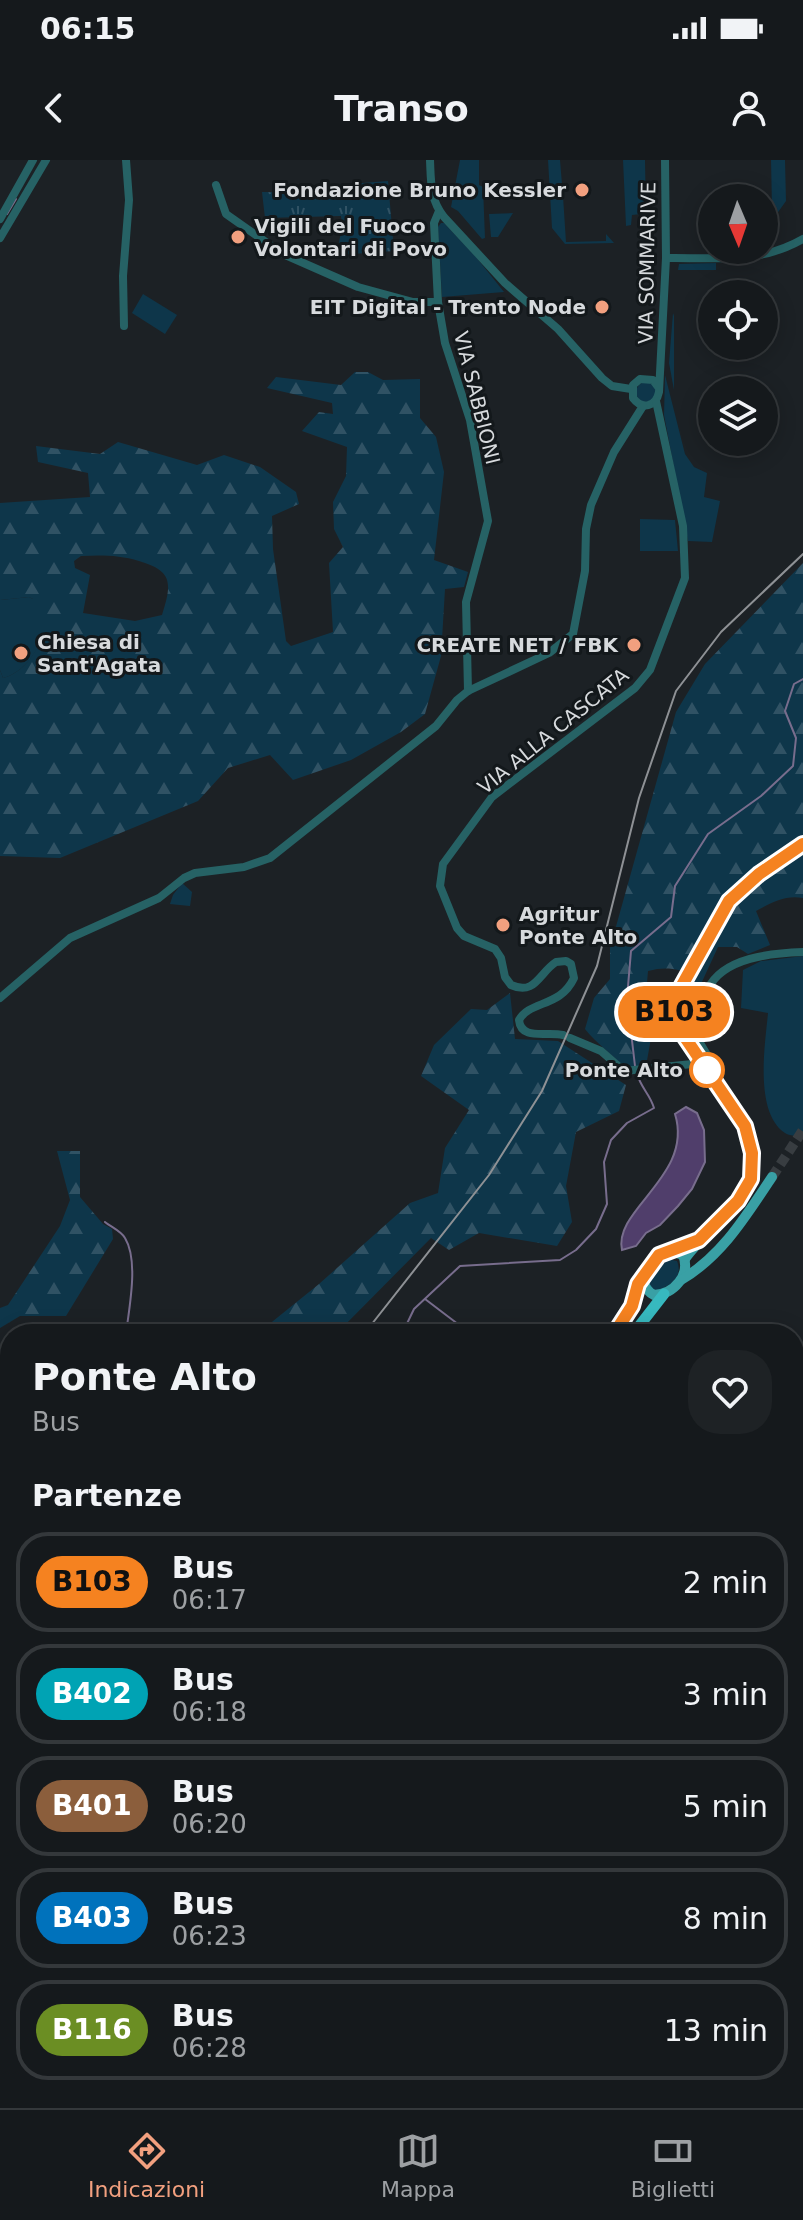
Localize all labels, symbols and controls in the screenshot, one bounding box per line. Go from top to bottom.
text: 06:15 [40,11,136,46]
icon: back [32,86,76,130]
icon: person [727,86,771,130]
text: Transo [334,88,469,129]
place label: Fondazione Bruno Kessler [273,178,566,202]
marker: Fondazione Bruno Kessler [573,181,591,199]
street label: VIA SOMMARIVE [634,182,660,344]
north arrow [698,184,778,264]
map controls [698,184,778,456]
place label: Vigili del Fuoco Volontari di Povo [254,214,447,261]
marker: Vigili del Fuoco Volontari di Povo [229,228,247,246]
button: locate [698,280,778,360]
place label: EIT Digital - Trento Node [310,295,586,319]
marker: EIT Digital - Trento Node [593,298,611,316]
street label: VIA SABBIONI [449,329,505,467]
button: layers [698,376,778,456]
place label: Chiesa di Sant'Agata [37,630,161,677]
place label: CREATE NET / FBK [416,633,619,657]
marker: CREATE NET / FBK [625,636,643,654]
marker: Chiesa di Sant'Agata [12,644,30,662]
street label: VIA ALLA CASCATA [473,663,633,799]
place label: Agritur Ponte Alto [519,902,637,949]
marker: Agritur Ponte Alto [494,916,512,934]
line badge: B103 [618,986,730,1038]
text: B103 [634,995,714,1028]
marker: Ponte Alto [690,1053,724,1087]
place label: Ponte Alto [565,1058,683,1082]
button: heart [688,1350,772,1434]
text: Ponte Alto [32,1355,257,1399]
text: Bus [32,1407,80,1437]
text: Partenze [32,1478,182,1513]
text: Bus [172,1550,234,1585]
text: B103 [52,1565,132,1598]
text: 2 min [683,1565,768,1600]
text: 06:17 [172,1585,247,1615]
text: Bus [172,1662,234,1697]
text: B402 [52,1677,132,1710]
text: 3 min [683,1677,768,1712]
text: 06:18 [172,1697,247,1727]
text: Bus [172,1774,234,1809]
text: B401 [52,1789,132,1822]
text: 5 min [683,1789,768,1824]
text: 06:20 [172,1809,247,1839]
text: Bus [172,1886,234,1921]
text: B403 [52,1901,132,1934]
text: 8 min [683,1901,768,1936]
text: 06:23 [172,1921,247,1951]
text: Bus [172,1998,234,2033]
text: B116 [52,2013,132,2046]
text: 13 min [664,2013,768,2048]
text: 06:28 [172,2033,247,2063]
tab: Indicazioni [88,2129,205,2202]
tab: Mappa [381,2129,455,2202]
tab: Biglietti [631,2129,715,2202]

